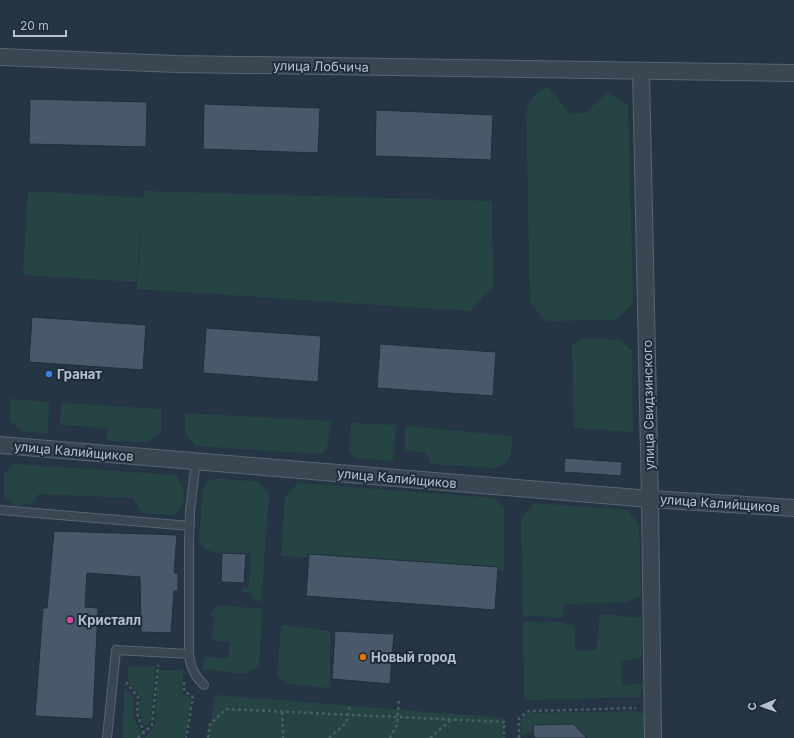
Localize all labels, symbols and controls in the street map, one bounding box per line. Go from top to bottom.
scale bar [14,12,66,38]
text: 20 m [20,18,49,33]
street label: улица Лобчича [273,57,369,75]
street label: улица Свидзинского [639,340,657,470]
place label: Гранат [57,366,102,382]
marker: Гранат [44,369,54,379]
street label: улица Калийщиков [14,438,134,464]
street label: улица Калийщиков [337,465,457,491]
street label: улица Калийщиков [660,491,780,515]
place label: Кристалл [78,612,141,628]
marker: Кристалл [65,615,75,625]
place label: Новый город [371,649,457,665]
marker: Новый город [358,652,368,662]
north arrow [742,686,782,726]
text: С [745,702,759,711]

